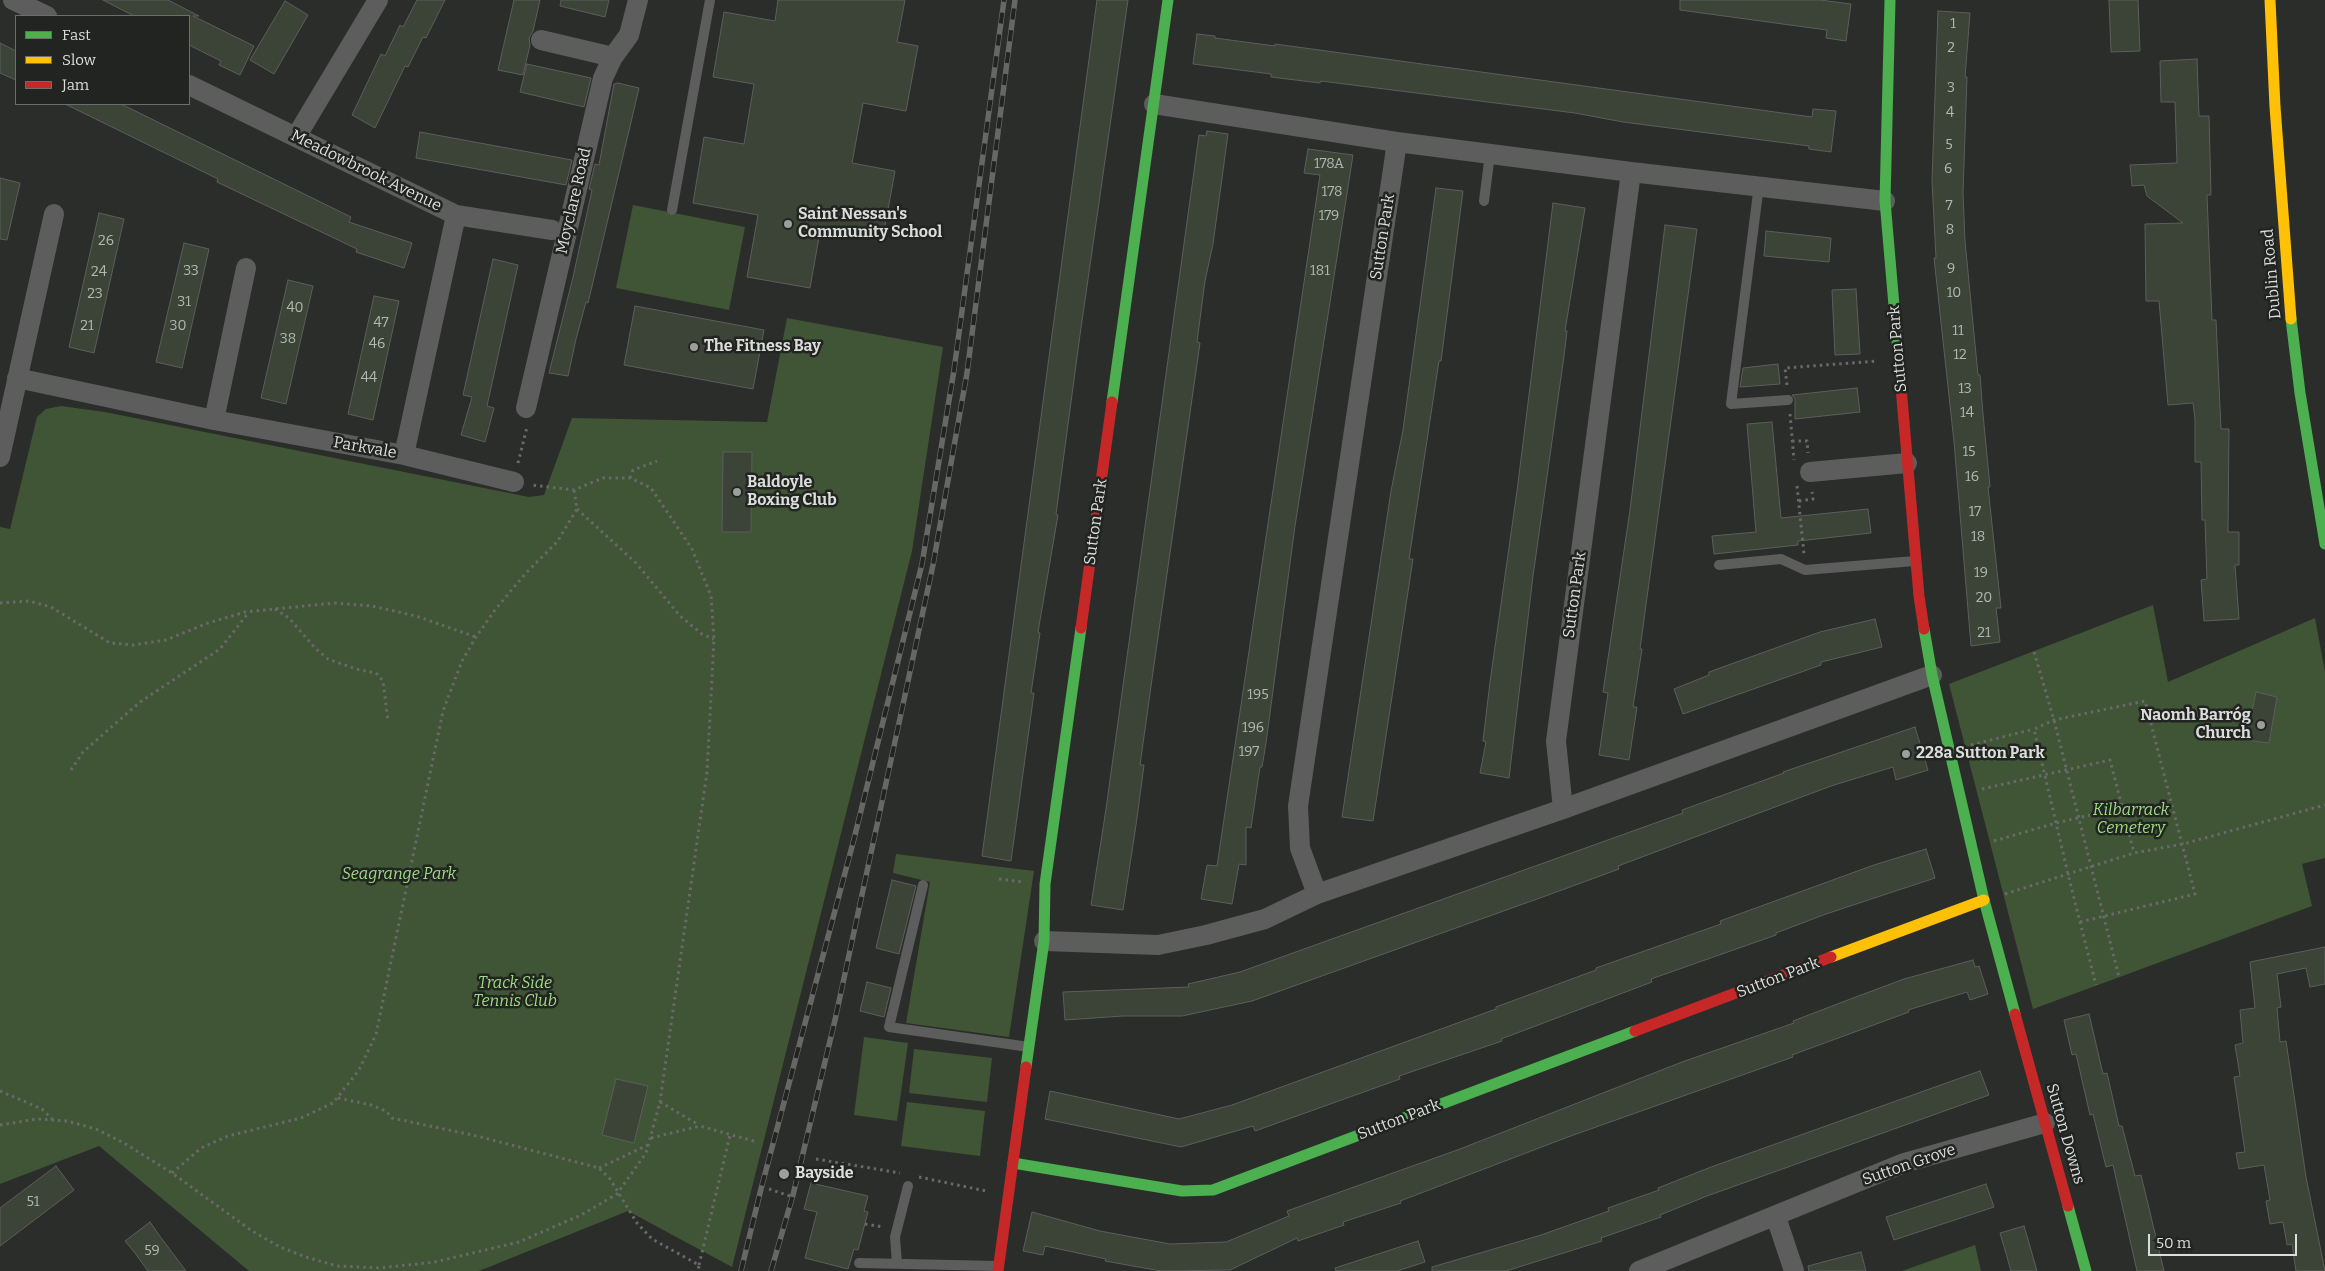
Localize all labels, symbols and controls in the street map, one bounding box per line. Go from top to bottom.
legend [15,15,190,105]
house number: 1 [1950,16,1956,32]
text: Fast [62,26,91,44]
house number: 2 [1947,40,1955,56]
text: Slow [62,51,96,69]
text: Jam [62,76,89,94]
house number: 3 [1947,80,1955,96]
house number: 4 [1946,105,1954,121]
street label: Meadowbrook Avenue [287,126,445,216]
house number: 5 [1945,137,1953,153]
street label: Moyclare Road [552,146,596,256]
house number: 178A [1314,156,1344,172]
house number: 6 [1944,161,1952,177]
house number: 178 [1322,184,1342,200]
street label: Sutton Park [1367,193,1399,281]
house number: 7 [1945,198,1953,214]
place label: Saint Nessan's Community School [798,205,942,243]
house number: 179 [1319,208,1339,224]
marker: Saint Nessan's Community School [782,218,794,230]
house number: 8 [1946,222,1954,238]
street label: Dublin Road [2258,228,2286,320]
house number: 26 [98,233,114,249]
house number: 9 [1947,261,1955,277]
house number: 33 [183,263,199,279]
house number: 181 [1310,263,1330,279]
house number: 24 [91,264,107,280]
house number: 10 [1947,285,1961,301]
house number: 23 [87,286,103,302]
house number: 31 [177,294,191,310]
house number: 40 [286,300,304,316]
street label: Sutton Park [1885,305,1911,393]
house number: 47 [373,315,389,331]
house number: 21 [80,318,94,334]
house number: 30 [170,318,186,334]
house number: 11 [1952,323,1964,339]
house number: 38 [280,331,296,347]
house number: 46 [369,336,385,352]
place label: The Fitness Bay [704,337,821,357]
marker: The Fitness Bay [688,341,700,353]
house number: 12 [1953,347,1967,363]
house number: 44 [361,370,377,386]
house number: 13 [1958,381,1972,397]
house number: 14 [1960,405,1974,421]
street label: Parkvale [332,433,398,463]
house number: 15 [1962,444,1976,460]
house number: 16 [1965,469,1979,485]
place label: Baldoyle Boxing Club [747,473,837,511]
street label: Sutton Park [1080,478,1112,566]
marker: Baldoyle Boxing Club [731,486,743,498]
house number: 17 [1969,504,1981,520]
house number: 18 [1971,529,1985,545]
street label: Sutton Park [1559,551,1591,639]
house number: 19 [1974,565,1988,581]
house number: 20 [1976,590,1992,606]
house number: 21 [1977,625,1991,641]
house number: 195 [1247,687,1269,703]
place label: Naomh Barróg Church [2140,706,2251,744]
marker: Naomh Barróg Church [2255,719,2267,731]
house number: 196 [1242,720,1264,736]
house number: 197 [1239,744,1259,760]
place label: 228a Sutton Park [1916,744,2045,764]
marker: 228a Sutton Park [1900,748,1912,760]
park label: Kilbarrack Cemetery [2093,801,2169,839]
park label: Seagrange Park [342,865,456,885]
street label: Sutton Park [1734,953,1822,1003]
park label: Track Side Tennis Club [473,974,557,1012]
street label: Sutton Downs [2041,1081,2089,1187]
street label: Sutton Park [1355,1095,1443,1145]
street label: Sutton Grove [1860,1140,1958,1190]
place label: Bayside [795,1164,854,1184]
marker: Bayside [777,1167,791,1181]
house number: 51 [27,1194,39,1210]
scale bar [2150,1224,2299,1256]
text: 50 m [2156,1234,2191,1252]
house number: 59 [144,1243,160,1259]

